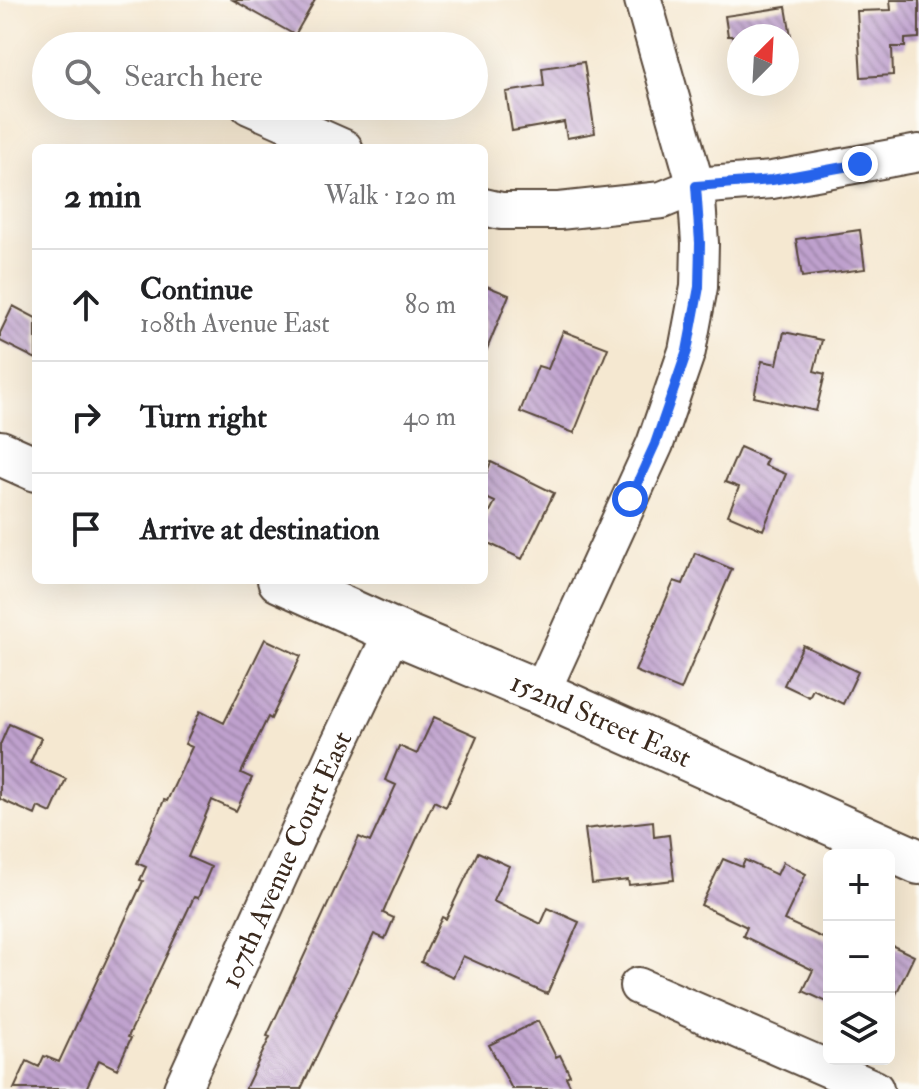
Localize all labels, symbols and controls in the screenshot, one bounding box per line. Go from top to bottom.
north arrow [727,24,799,96]
search box [32,32,488,120]
icon: search [60,54,104,98]
text: Search here [124,58,263,95]
route end [842,146,878,182]
text: 2 min [64,175,141,218]
text: Walk · 120 m [325,180,456,212]
text: Continue [140,271,253,308]
icon: ahead [64,283,108,327]
text: 80 m [405,289,456,321]
text: 108th Avenue East [140,308,330,340]
icon: right [64,395,108,439]
text: Turn right [140,399,267,436]
text: 40 m [403,401,456,433]
route start [612,481,648,517]
icon: arrive [64,507,108,551]
text: Arrive at destination [140,511,380,548]
street label: 152nd Street East [505,665,697,775]
street label: 107th Avenue Court East [213,726,360,993]
map controls [823,849,895,1065]
button: + [823,849,895,921]
button: − [823,921,895,993]
button: layers [823,993,895,1065]

